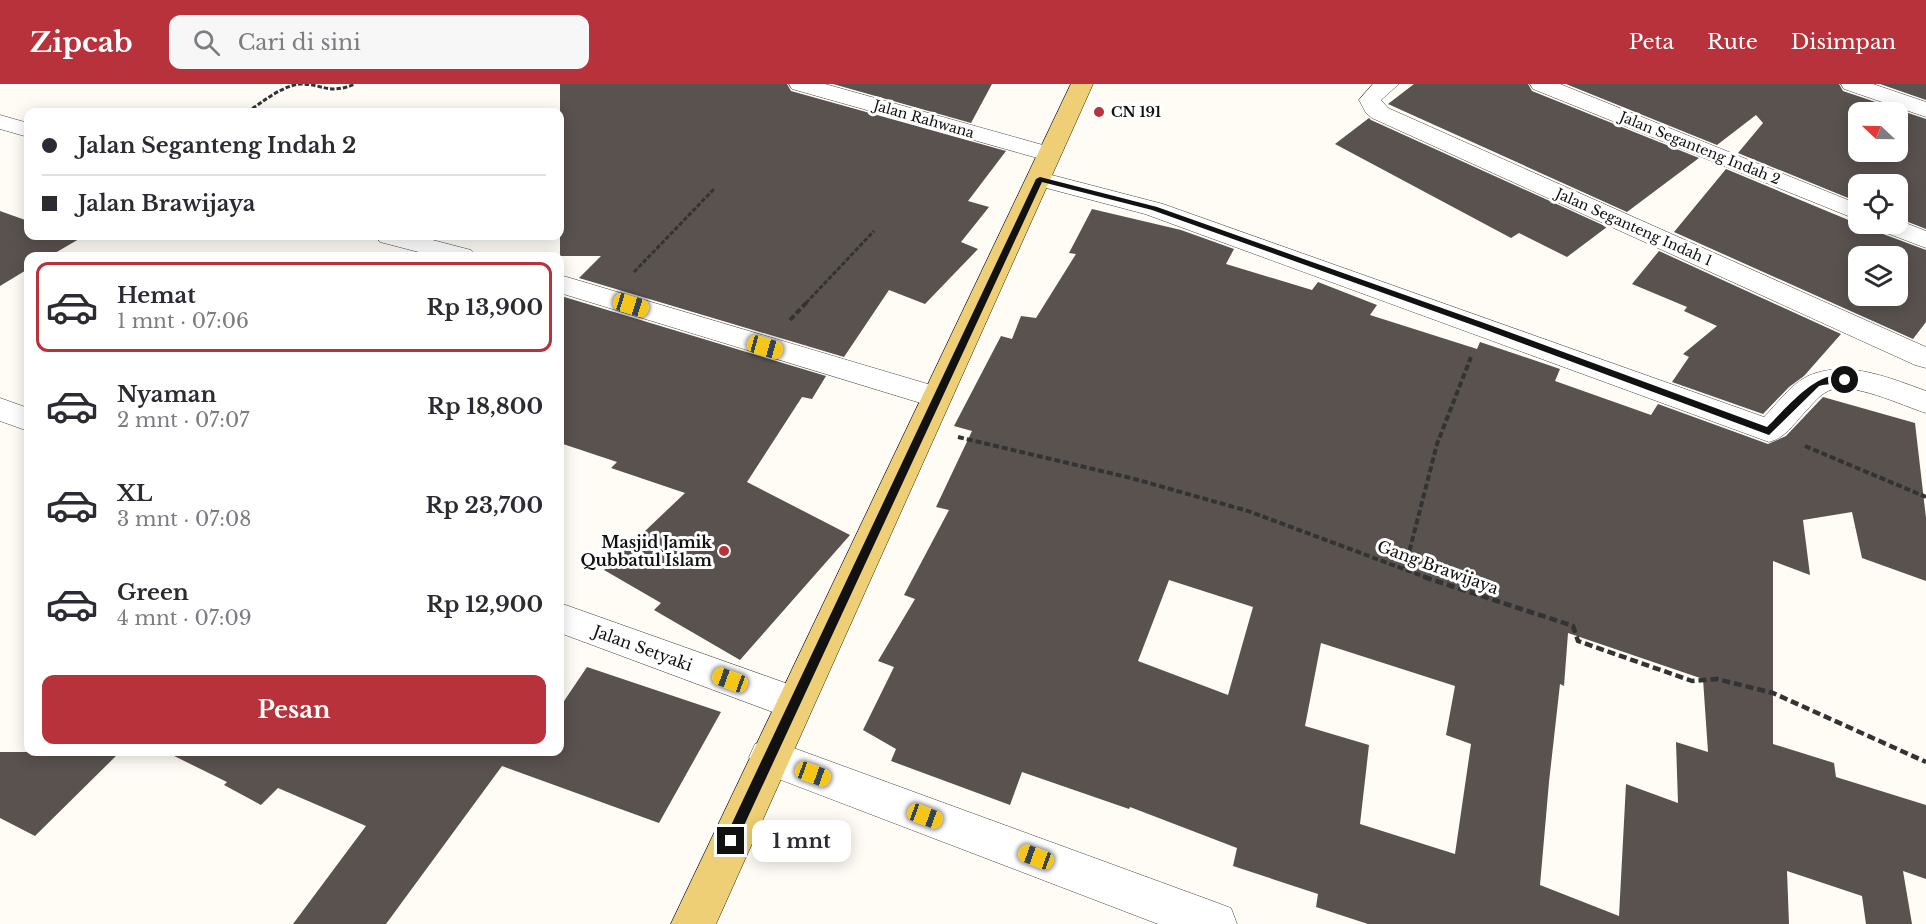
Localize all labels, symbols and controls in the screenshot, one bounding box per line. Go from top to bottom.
search box [169,15,589,69]
text: Zipcab [30,25,133,60]
icon: search [190,26,223,59]
text: Cari di sini [238,29,361,56]
text: Peta [1629,29,1674,55]
text: Rute [1707,29,1758,55]
text: Disimpan [1791,29,1896,55]
street label: Jalan Rahwana [870,95,977,142]
north arrow [1848,102,1908,162]
map controls [1848,102,1908,306]
place label: CN 191 [1111,103,1161,121]
marker: CN 191 [1092,105,1106,119]
street label: Jalan Seganteng Indah 2 [1615,107,1783,189]
text: Jalan Seganteng Indah 2 [78,132,356,159]
button: locate [1848,174,1908,234]
street label: Jalan Seganteng Indah 1 [1551,184,1715,270]
text: Jalan Brawijaya [78,190,255,217]
button: layers [1848,246,1908,306]
icon: car [45,280,99,334]
text: Hemat [117,282,196,309]
car [611,291,651,319]
text: Rp 13,900 [426,294,543,321]
text: 1 mnt · 07:06 [117,309,249,333]
car [745,333,785,361]
route start [1831,366,1858,393]
icon: car [45,379,99,433]
text: Nyaman [117,381,216,408]
text: Rp 18,800 [427,393,543,420]
text: 2 mnt · 07:07 [117,408,249,432]
icon: car [45,478,99,532]
text: XL [117,480,152,507]
text: Rp 23,700 [425,492,543,519]
text: 3 mnt · 07:08 [117,507,251,531]
place label: Masjid Jamik Qubbatul Islam [580,532,712,570]
street label: Gang Brawijaya [1375,536,1502,598]
marker: Masjid Jamik Qubbatul Islam [717,544,731,558]
icon: car [45,577,99,631]
text: Green [117,579,189,606]
text: Rp 12,900 [426,591,543,618]
text: 4 mnt · 07:09 [117,606,252,630]
street label: Jalan Setyaki [589,620,696,675]
car [710,665,750,695]
button: Pesan [42,675,546,744]
car [793,759,833,789]
car [905,801,945,831]
callout: 1 mnt [752,820,851,862]
route end [717,827,744,854]
text: 1 mnt [772,829,831,853]
car [1016,842,1056,872]

